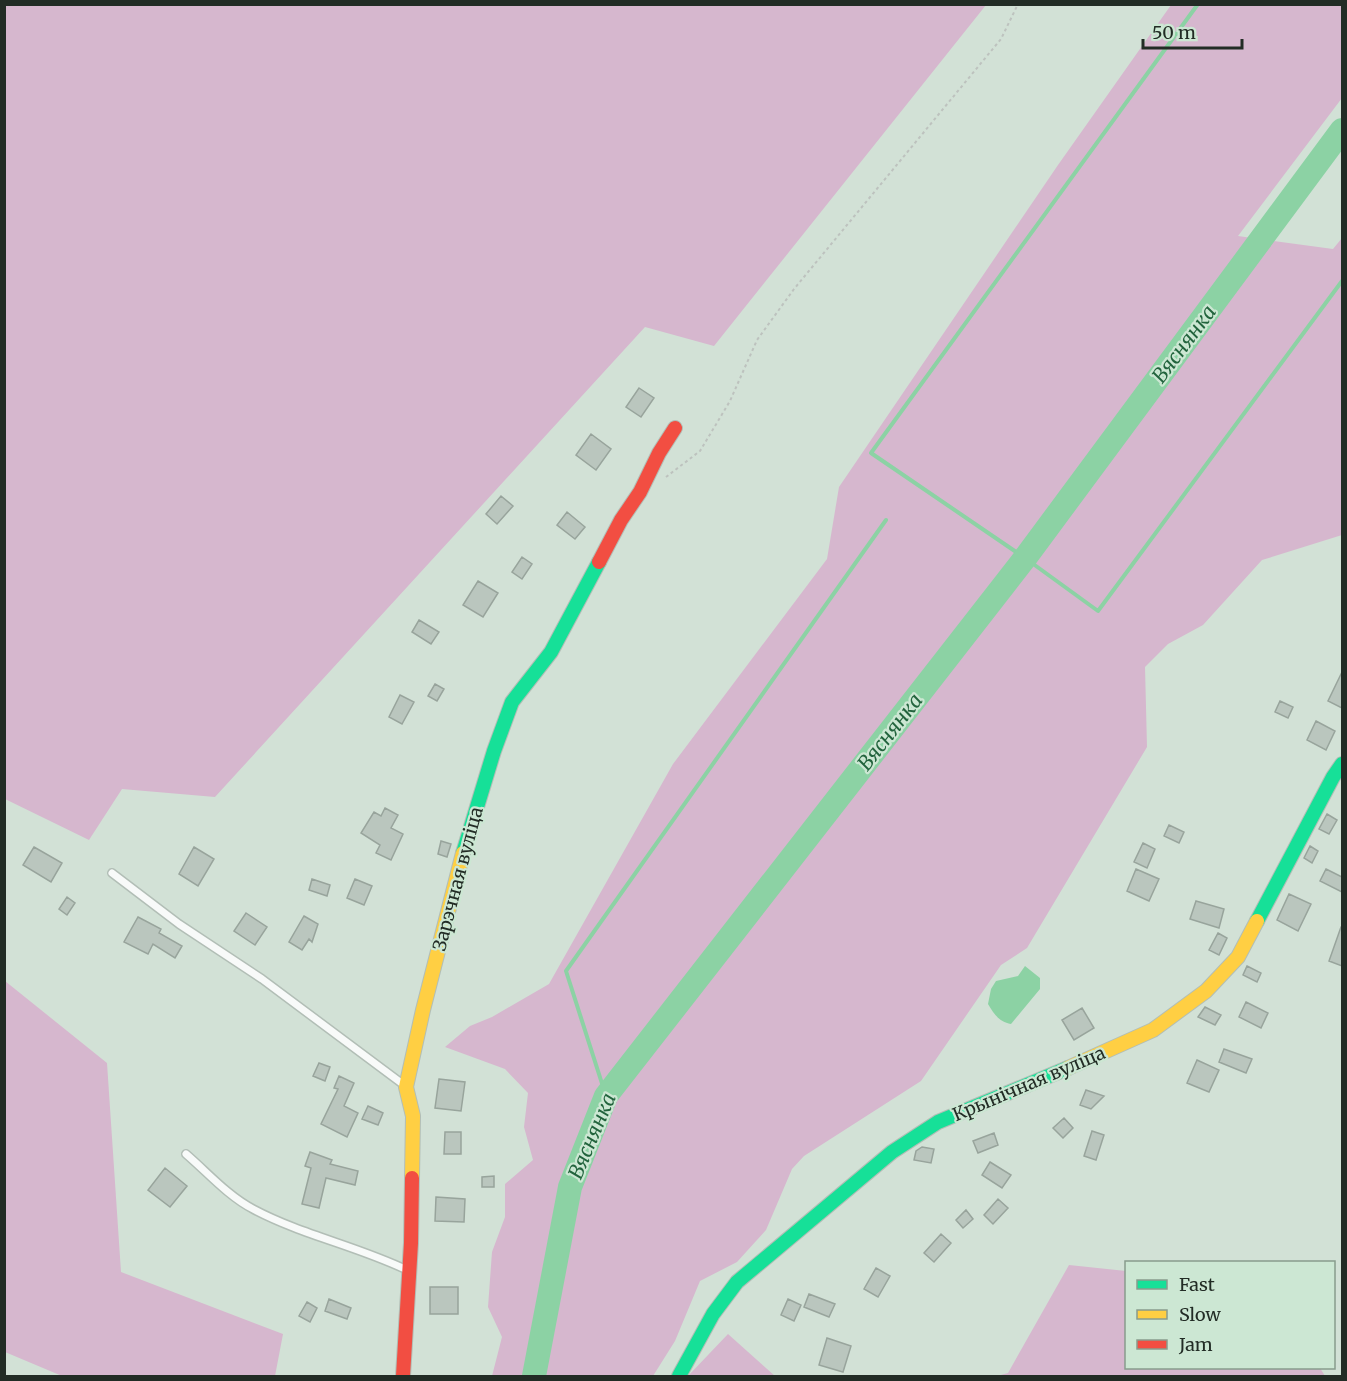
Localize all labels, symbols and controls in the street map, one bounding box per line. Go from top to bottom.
scale bar [1143,12,1242,50]
text: 50 m [1152,21,1196,44]
water label: Вяснянка [1146,300,1221,388]
water label: Вяснянка [852,688,927,775]
street label: Зарэчная вуліца [427,804,488,953]
street label: Крынічная вуліца [949,1041,1109,1126]
water label: Вяснянка [562,1089,621,1183]
legend [1125,1261,1335,1369]
text: Fast [1179,1273,1215,1296]
text: Slow [1179,1303,1222,1326]
text: Jam [1178,1333,1213,1356]

